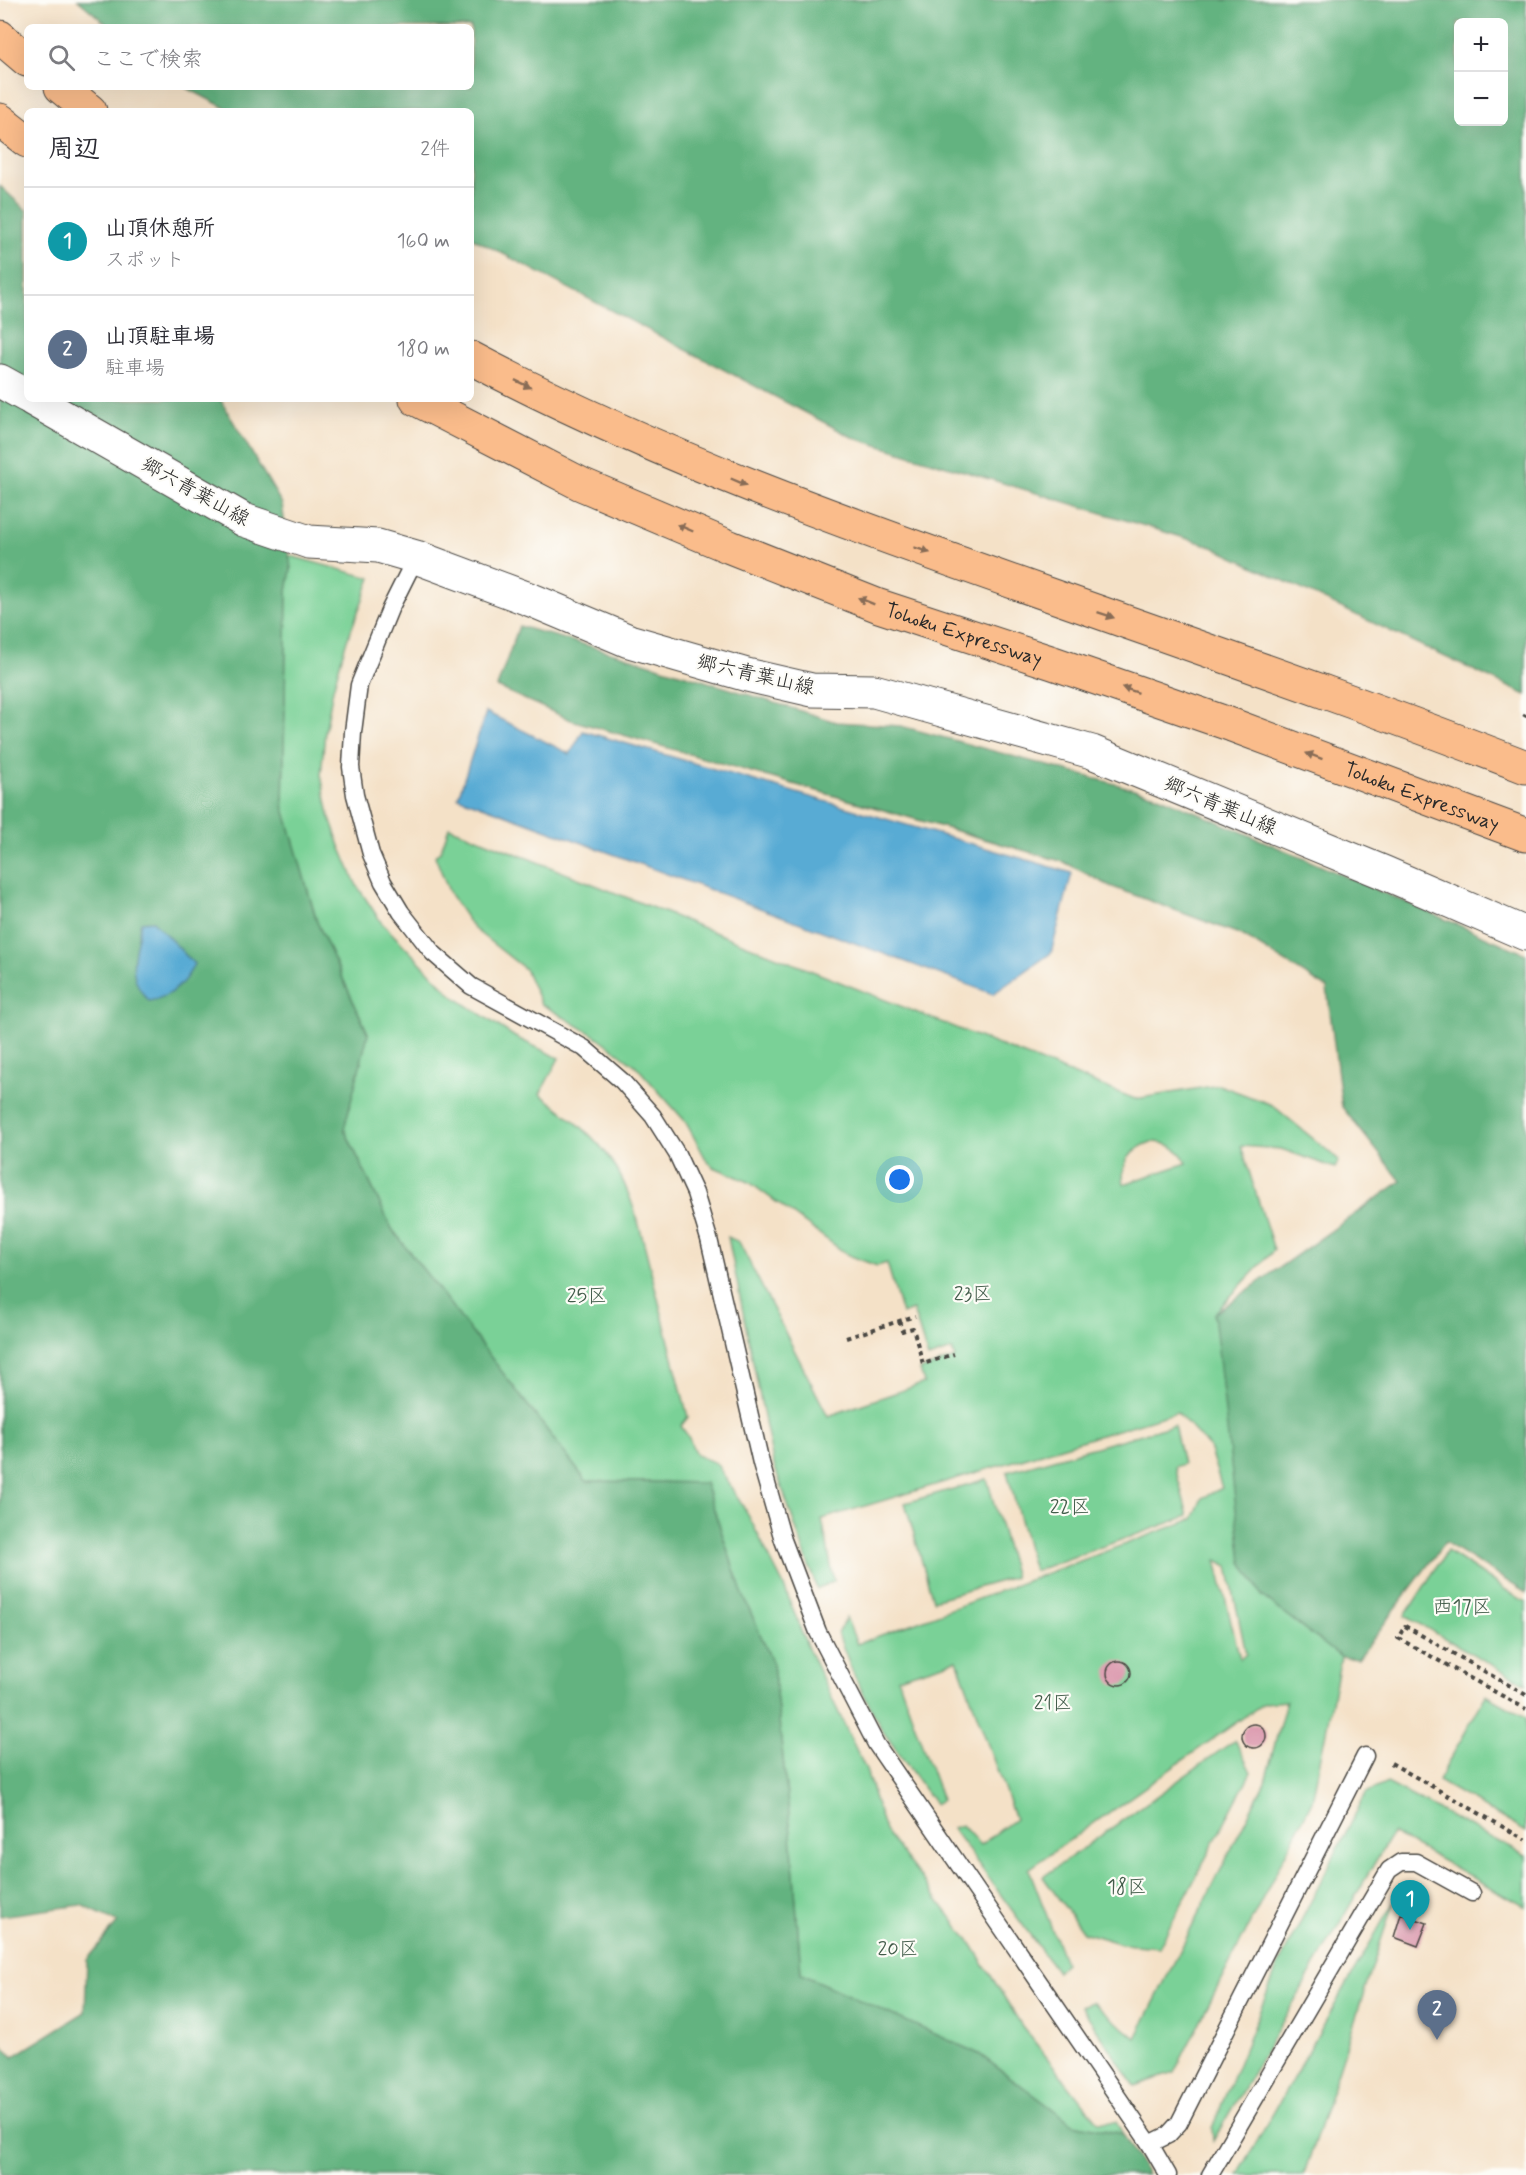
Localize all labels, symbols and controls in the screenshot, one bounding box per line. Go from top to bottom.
map controls [1454,18,1508,126]
button: + [1454,18,1508,72]
search box [24,24,474,90]
icon: search [45,41,78,74]
text: ここで検索 [93,46,203,74]
button: − [1454,72,1508,126]
text: 周辺 [48,133,100,167]
text: 2件 [420,136,450,163]
text: 山頂休憩所 [105,215,215,243]
text: 1 [63,228,72,255]
text: 160 m [397,228,450,255]
text: スポット [105,247,185,274]
text: 山頂駐車場 [105,323,215,351]
text: 2 [63,336,72,363]
text: 180 m [397,336,450,363]
text: 駐車場 [105,355,165,382]
one-way arrow [515,379,532,389]
street label: 郷六青葉山線 [136,451,254,533]
one-way arrow [731,477,749,487]
one-way arrow [676,523,694,532]
one-way arrow [913,546,931,556]
one-way arrow [857,596,875,605]
street label: Tohoku Expressway [881,597,1045,674]
one-way arrow [1097,610,1115,620]
street label: 郷六青葉山線 [694,649,817,702]
one-way arrow [1121,685,1139,694]
one-way arrow [1305,750,1323,760]
street label: Tohoku Expressway [1340,756,1503,839]
street label: 郷六青葉山線 [1160,771,1281,842]
your location [885,1165,914,1194]
park label: 23区 [954,1281,992,1308]
park label: 25区 [567,1283,607,1310]
park label: 22区 [1050,1494,1090,1521]
park label: 西17区 [1433,1594,1492,1621]
park label: 21区 [1034,1690,1072,1717]
park label: 18区 [1107,1874,1147,1901]
pin: 1 [1390,1880,1430,1930]
park label: 20区 [877,1936,919,1963]
pin: 2 [1418,1990,1456,2040]

